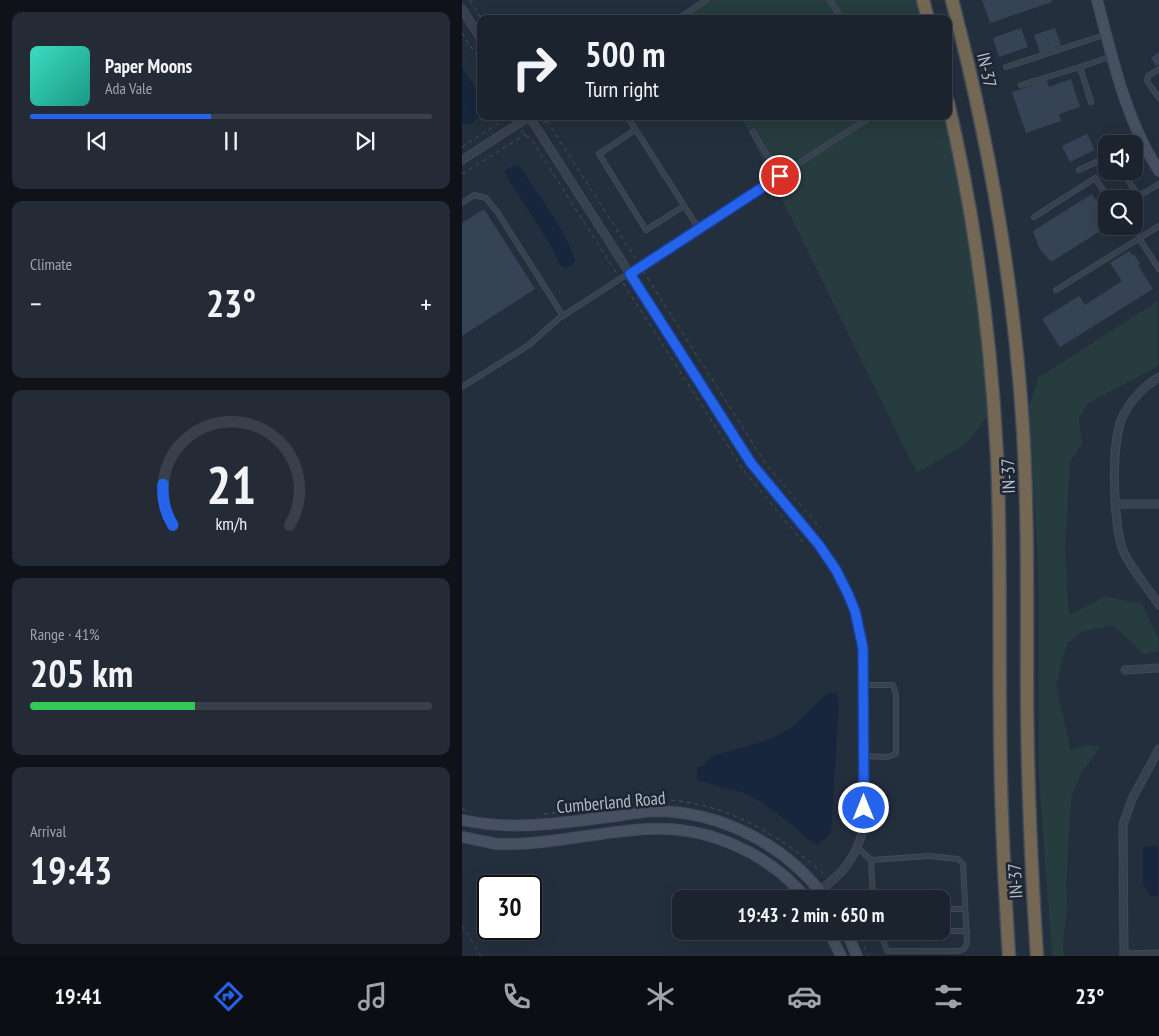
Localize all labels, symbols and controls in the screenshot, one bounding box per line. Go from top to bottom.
text: 500 m [585,31,666,77]
icon: right [502,35,567,100]
street label: IN-37 [972,50,1002,90]
text: Paper Moons [105,54,192,78]
text: Turn right [585,75,659,103]
text: Ada Vale [105,78,152,98]
icon: previous [83,127,111,155]
icon: pause [217,127,245,155]
icon: next [351,127,379,155]
map controls [1098,135,1143,235]
button: sound [1098,135,1143,180]
pin [759,155,801,197]
icon: arrive [766,162,794,190]
button: search [1098,190,1143,235]
text: Climate [30,254,72,274]
text: 23° [206,278,256,327]
text: − [30,285,42,322]
text: + [420,285,432,322]
text: 21 [206,451,256,518]
street label: IN-37 [996,458,1020,494]
text: km/h [215,512,247,535]
text: Range · 41% [30,624,99,644]
text: 205 km [30,648,133,697]
position arrow [837,781,889,833]
street label: Cumberland Road [556,786,666,818]
text: Arrival [30,821,66,841]
text: 19:43 [30,845,112,894]
street label: IN-37 [1003,863,1027,899]
speed limit sign: 30 [477,875,542,940]
text: 19:43 · 2 min · 650 m [738,903,884,927]
icon: directions [211,979,246,1014]
icon: music [355,979,390,1014]
icon: phone [499,979,534,1014]
icon: climate [643,979,678,1014]
icon: car [787,979,822,1014]
icon: filters [931,979,966,1014]
text: 19:41 [55,982,102,1010]
text: 23° [1075,982,1104,1010]

